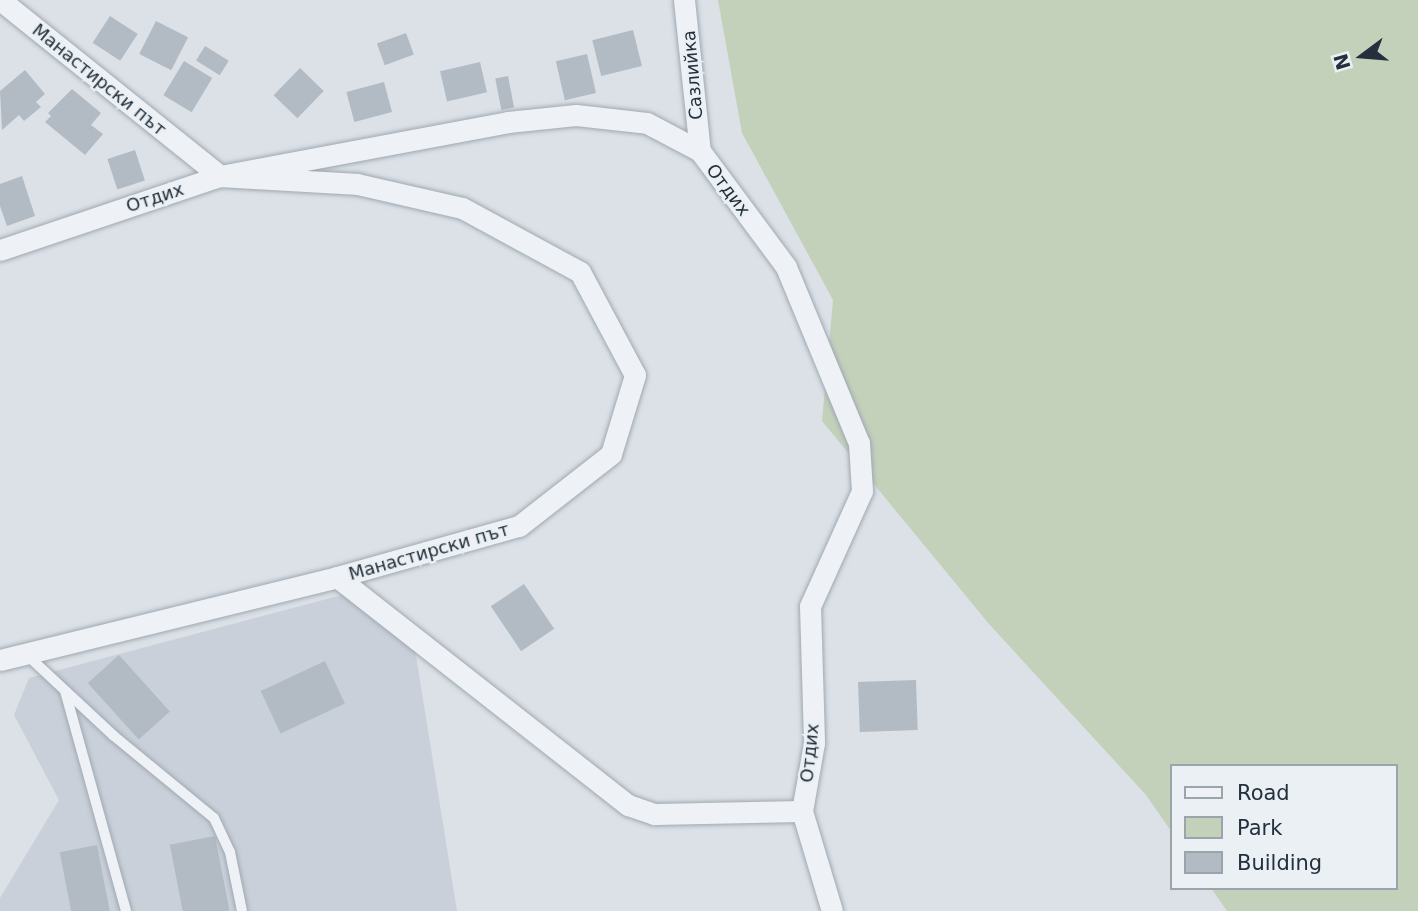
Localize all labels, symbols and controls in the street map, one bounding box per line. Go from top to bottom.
street label: Манастирски път [28,19,170,141]
north arrow [1327,21,1397,91]
street label: Сазлийка [678,29,708,121]
text: N [1329,51,1355,72]
street label: Отдих [701,160,755,220]
street label: Отдих [123,179,187,217]
street label: Манастирски път [346,519,512,585]
street label: Отдих [796,722,824,784]
legend [1170,764,1397,890]
text: Road [1237,781,1290,805]
text: Park [1237,816,1282,840]
text: Building [1237,851,1322,875]

